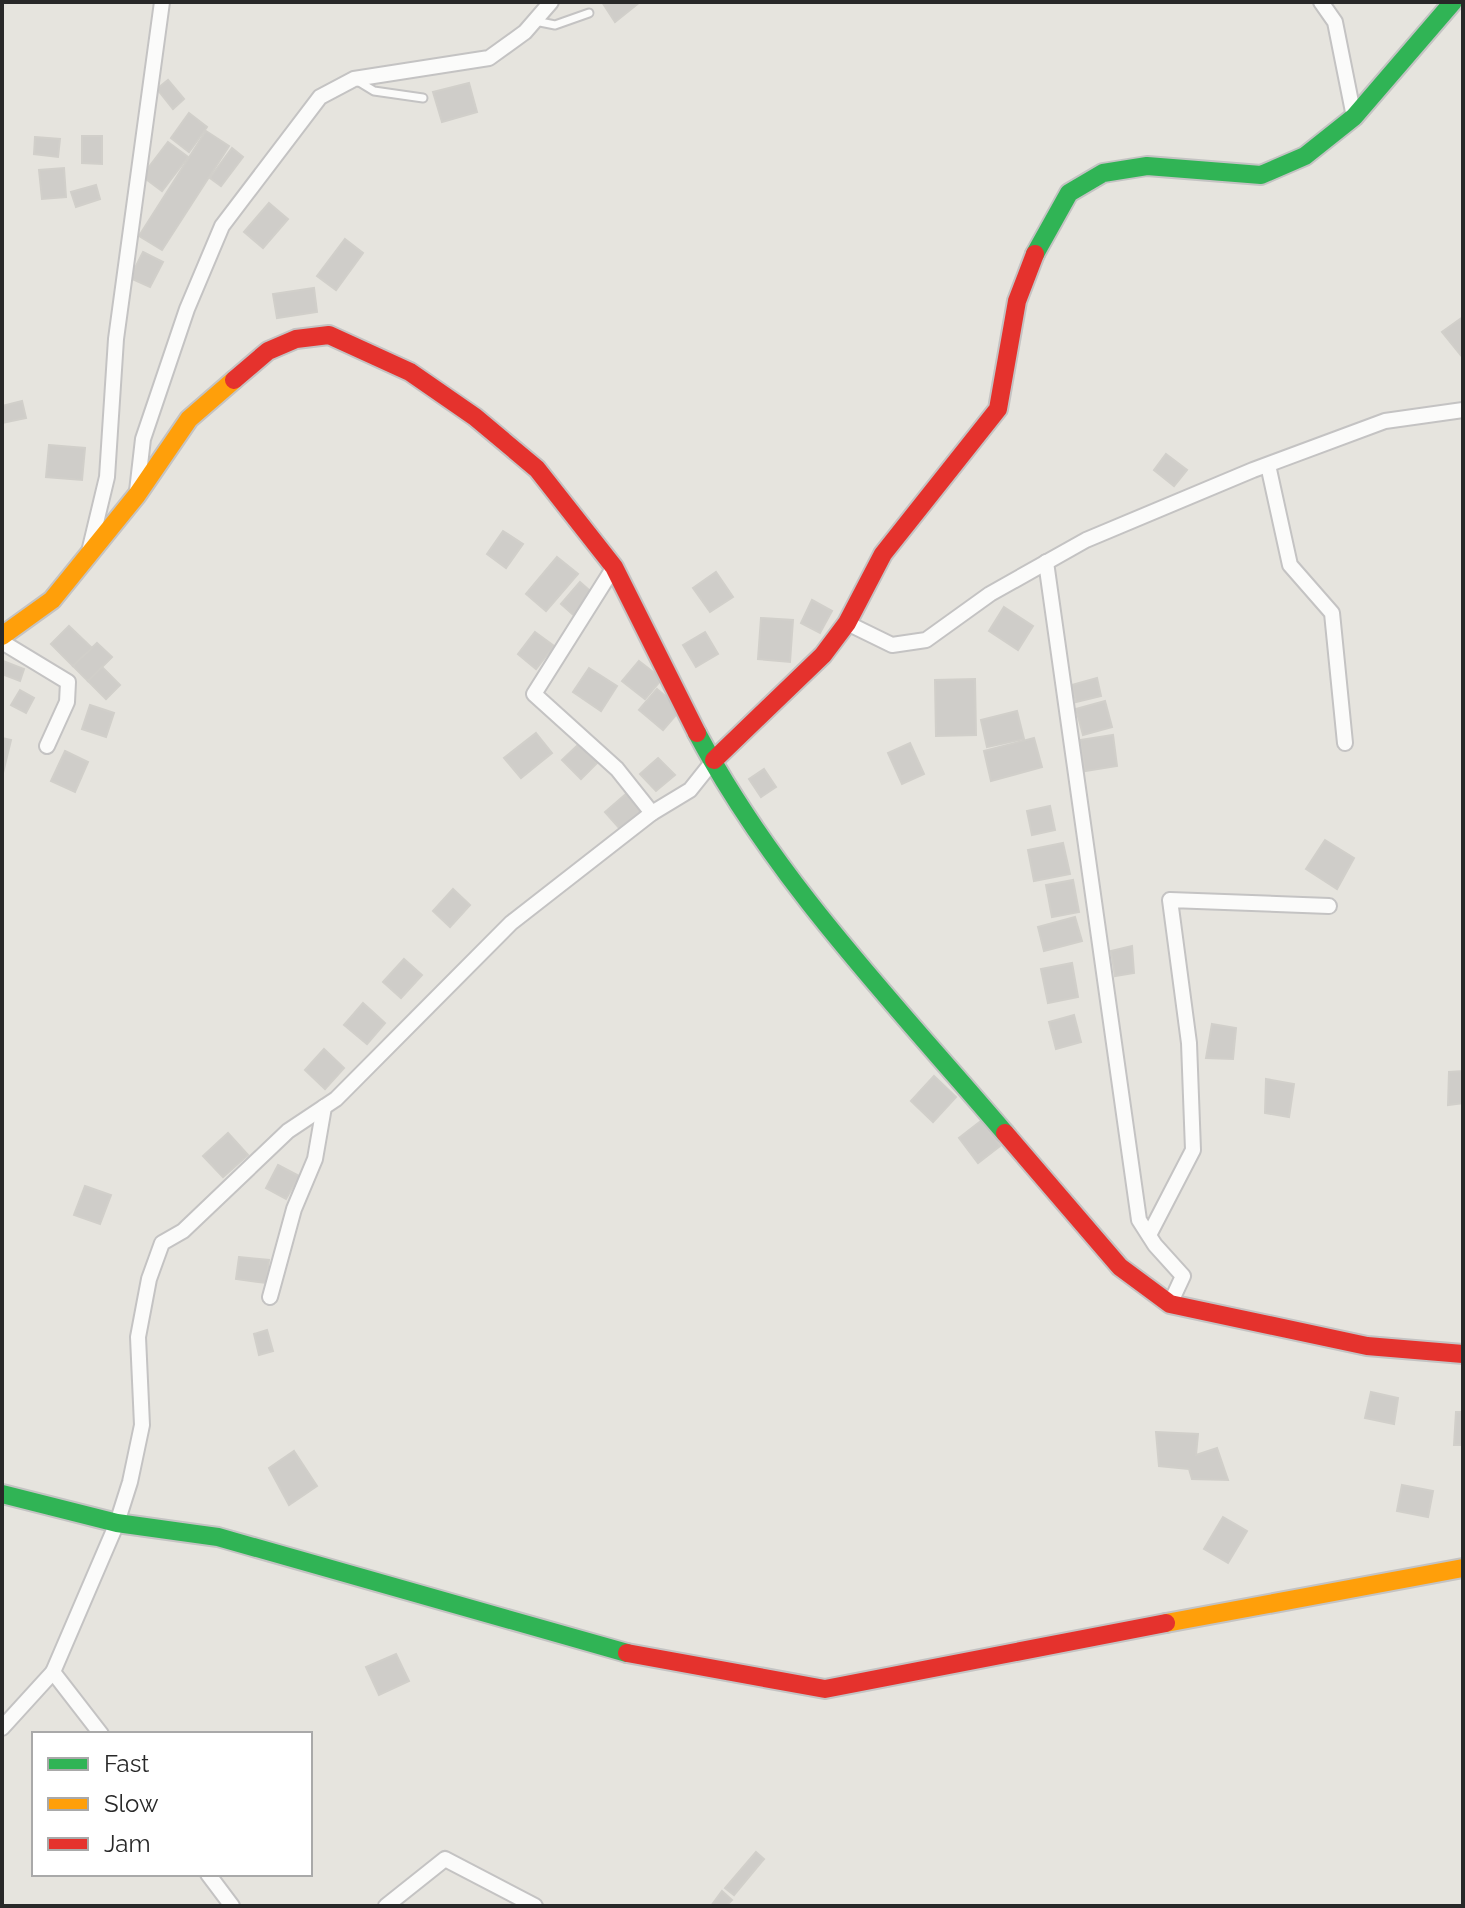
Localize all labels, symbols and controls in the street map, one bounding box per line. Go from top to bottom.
legend [32,1732,312,1876]
text: Fast [104,1749,149,1778]
text: Slow [104,1789,159,1818]
text: Jam [104,1829,150,1858]

